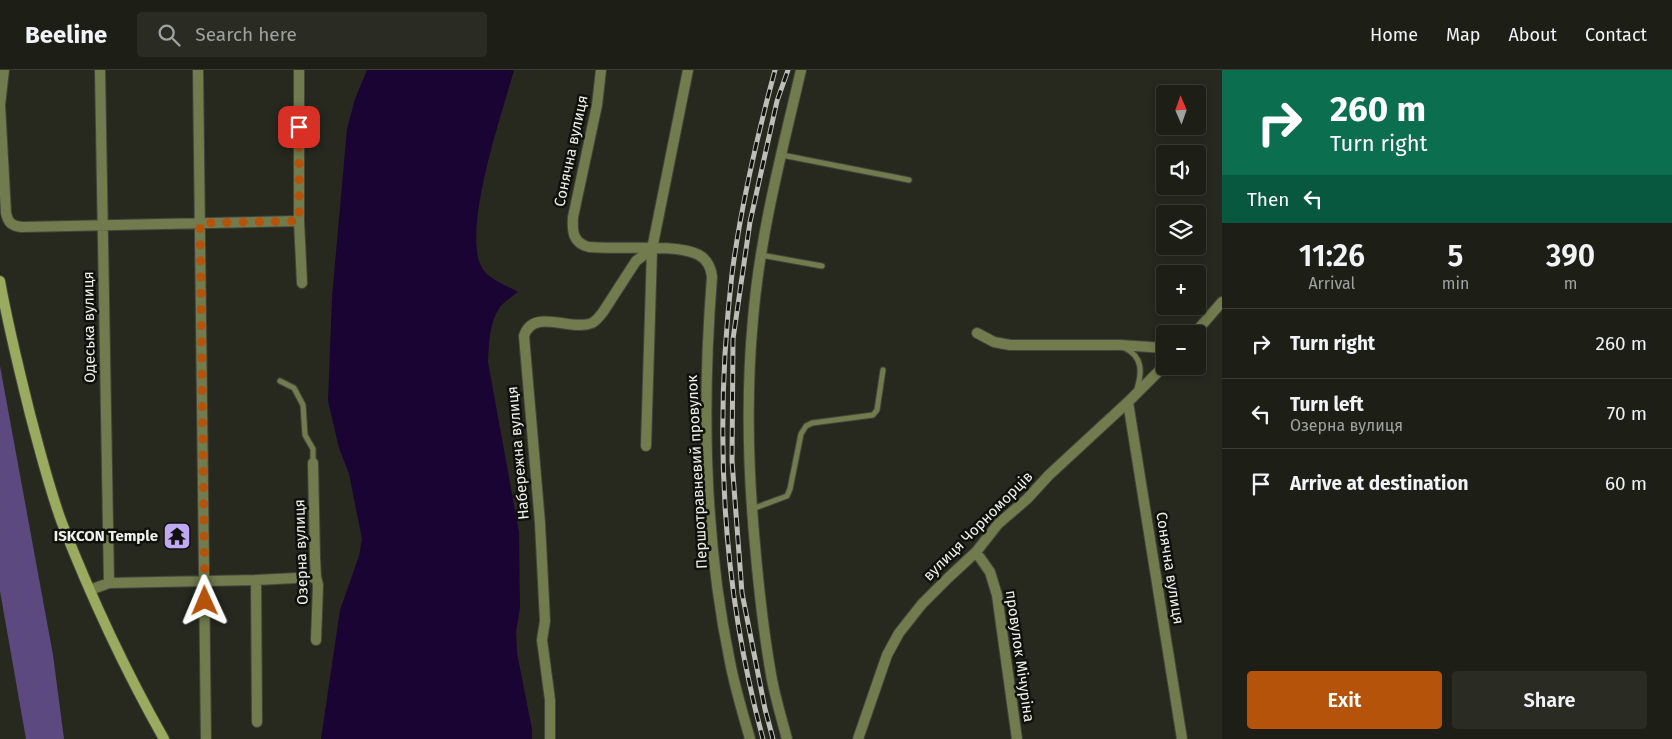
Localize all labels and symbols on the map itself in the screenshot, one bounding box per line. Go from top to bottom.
north arrow [1156,85,1206,135]
street label: Сонячна вулиця [550,94,592,208]
pin [278,106,320,148]
street label: Одеська вулиця [79,271,99,383]
street label: Першотравневий провулок [683,374,711,570]
street label: Набережна вулиця [503,385,533,521]
street label: вулиця Чорноморців [919,467,1037,585]
street label: Озерна вулиця [290,499,312,605]
street label: Сонячна вулиця [1152,511,1188,625]
temple icon: ISKCON Temple [162,521,192,551]
place label: ISKCON Temple [54,527,158,545]
position arrow [178,574,230,626]
street label: провулок Мічуріна [1002,589,1038,723]

